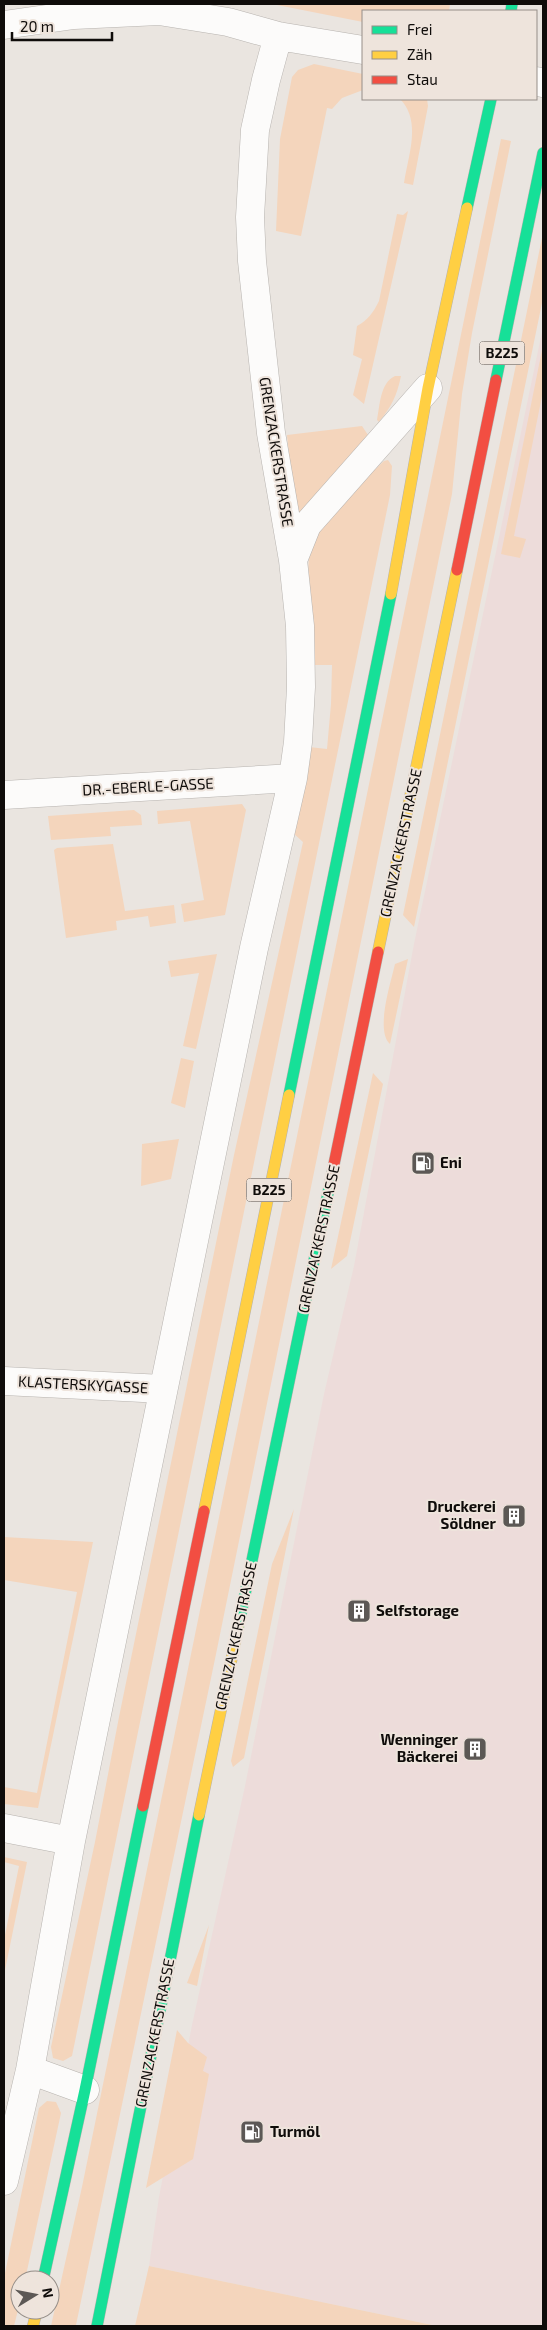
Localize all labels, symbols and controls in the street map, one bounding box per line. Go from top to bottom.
scale bar [12,10,112,42]
legend [362,10,537,100]
text: 20 m [20,17,54,35]
text: Frei [407,20,432,38]
text: Zäh [407,45,432,63]
text: Stau [407,70,438,88]
road number: B225 [480,342,524,364]
street label: GRENZACKERSTRASSE [256,376,298,528]
street label: GRENZACKERSTRASSE [375,767,425,919]
street label: DR.-EBERLE-GASSE [82,774,214,798]
fuel station icon: Eni [410,1150,436,1176]
place label: Eni [440,1153,462,1171]
street label: GRENZACKERSTRASSE [293,1163,343,1315]
road number: B225 [246,1178,292,1202]
street label: KLASTERSKYGASSE [18,1372,149,1396]
place label: Druckerei Söldner [427,1497,497,1532]
building icon: Druckerei Söldner [501,1503,527,1529]
street label: GRENZACKERSTRASSE [210,1560,260,1712]
building icon: Selfstorage [346,1598,372,1624]
place label: Selfstorage [376,1601,459,1619]
place label: Wenninger Bäckerei [380,1730,459,1765]
building icon: Wenninger Bäckerei [462,1736,488,1762]
street label: GRENZACKERSTRASSE [131,1957,177,2109]
fuel station icon: Turmöl [239,2119,265,2145]
place label: Turmöl [270,2122,320,2140]
north arrow [10,2270,60,2320]
text: N [39,2286,58,2299]

